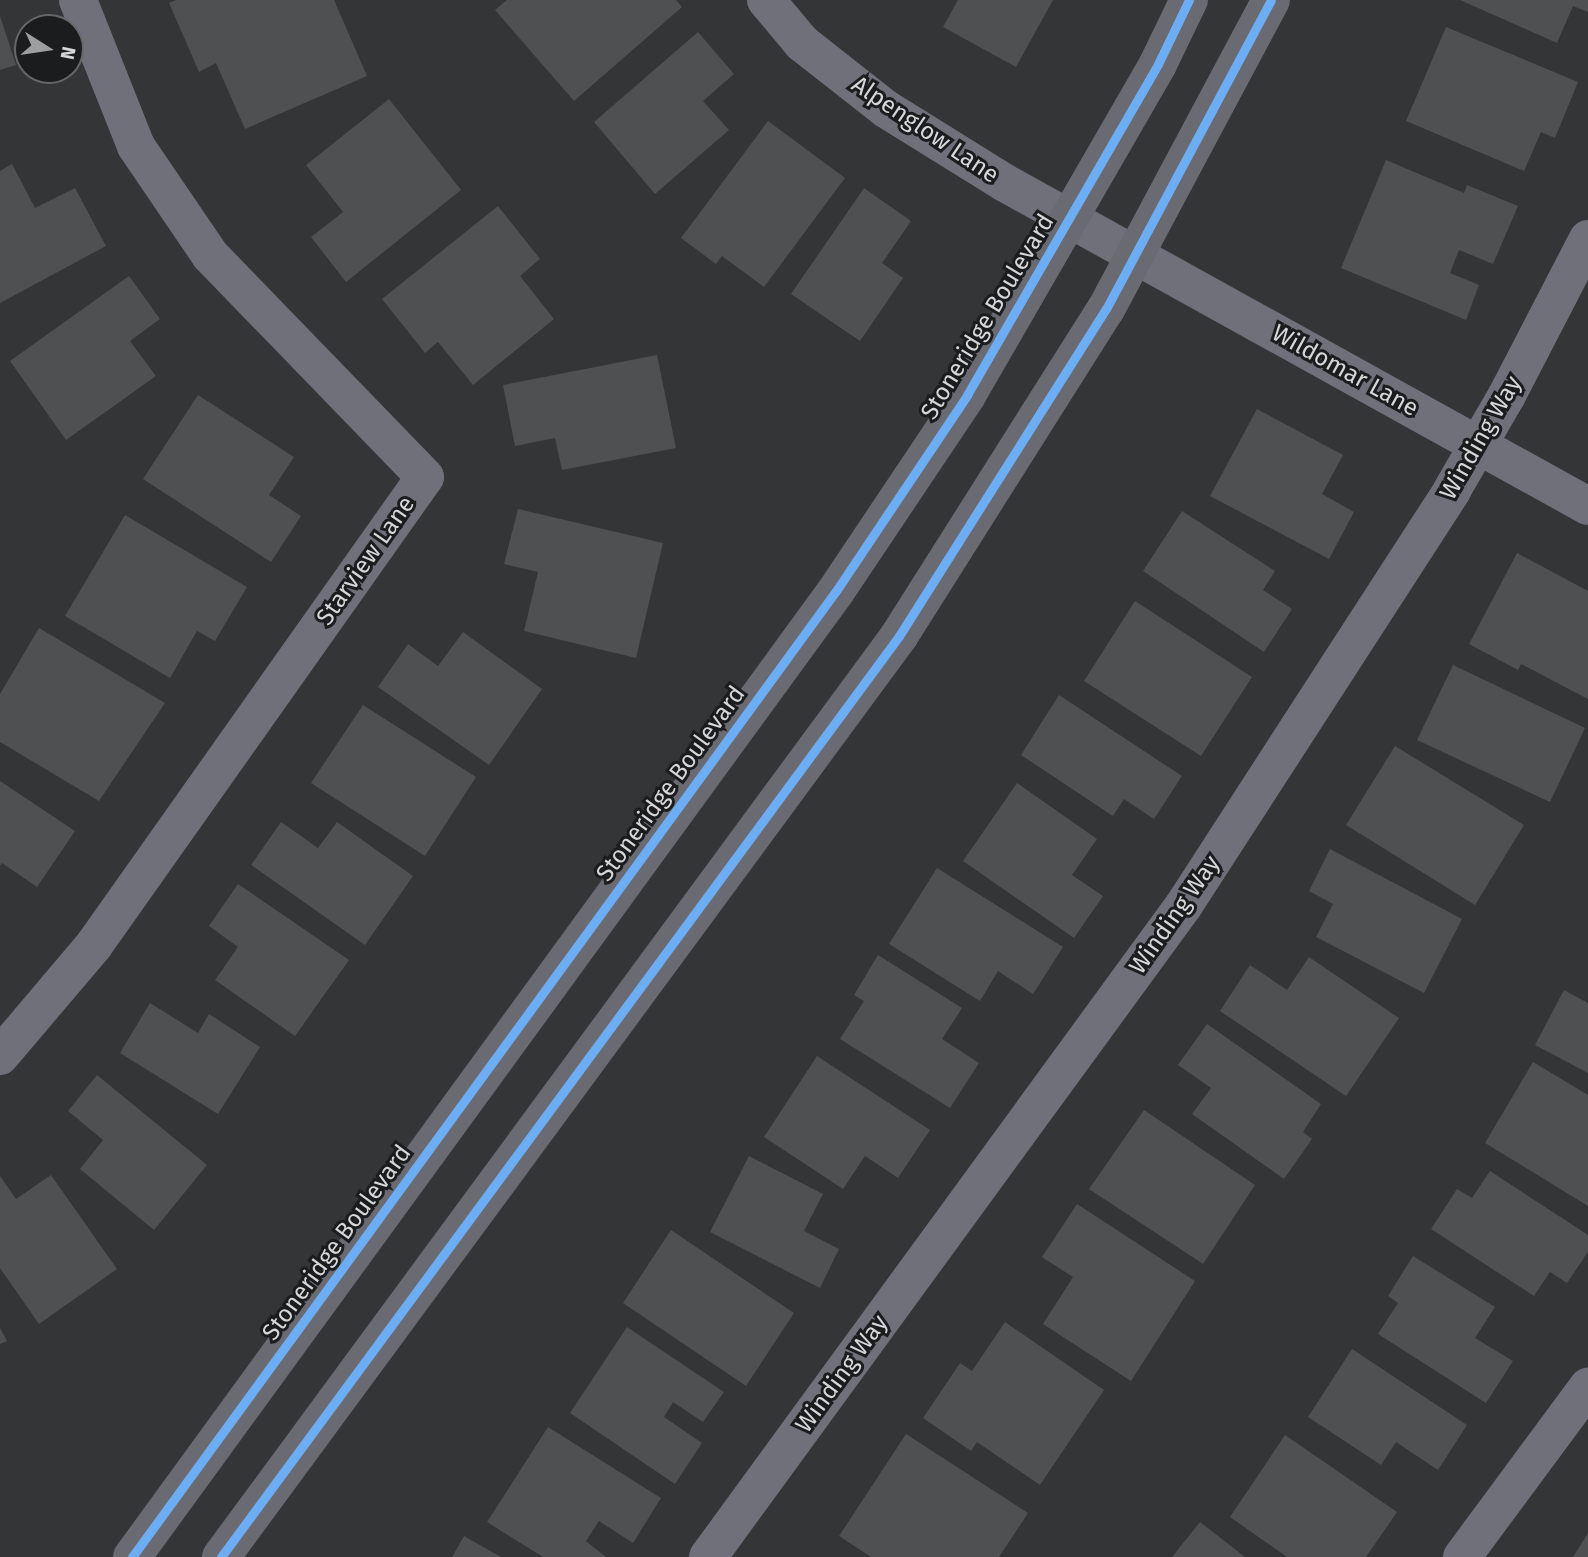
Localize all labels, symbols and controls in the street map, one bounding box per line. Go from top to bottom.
north arrow [14,14,84,84]
text: N [56,44,81,62]
street label: Alpenglow Lane [846,70,1004,190]
street label: Stoneridge Boulevard [915,209,1061,425]
street label: Wildomar Lane [1267,319,1423,423]
street label: Winding Way [1434,371,1528,505]
street label: Starview Lane [311,491,421,631]
street label: Stoneridge Boulevard [590,681,752,887]
street label: Winding Way [1124,850,1226,980]
street label: Stoneridge Boulevard [256,1140,418,1346]
street label: Winding Way [790,1310,894,1438]

